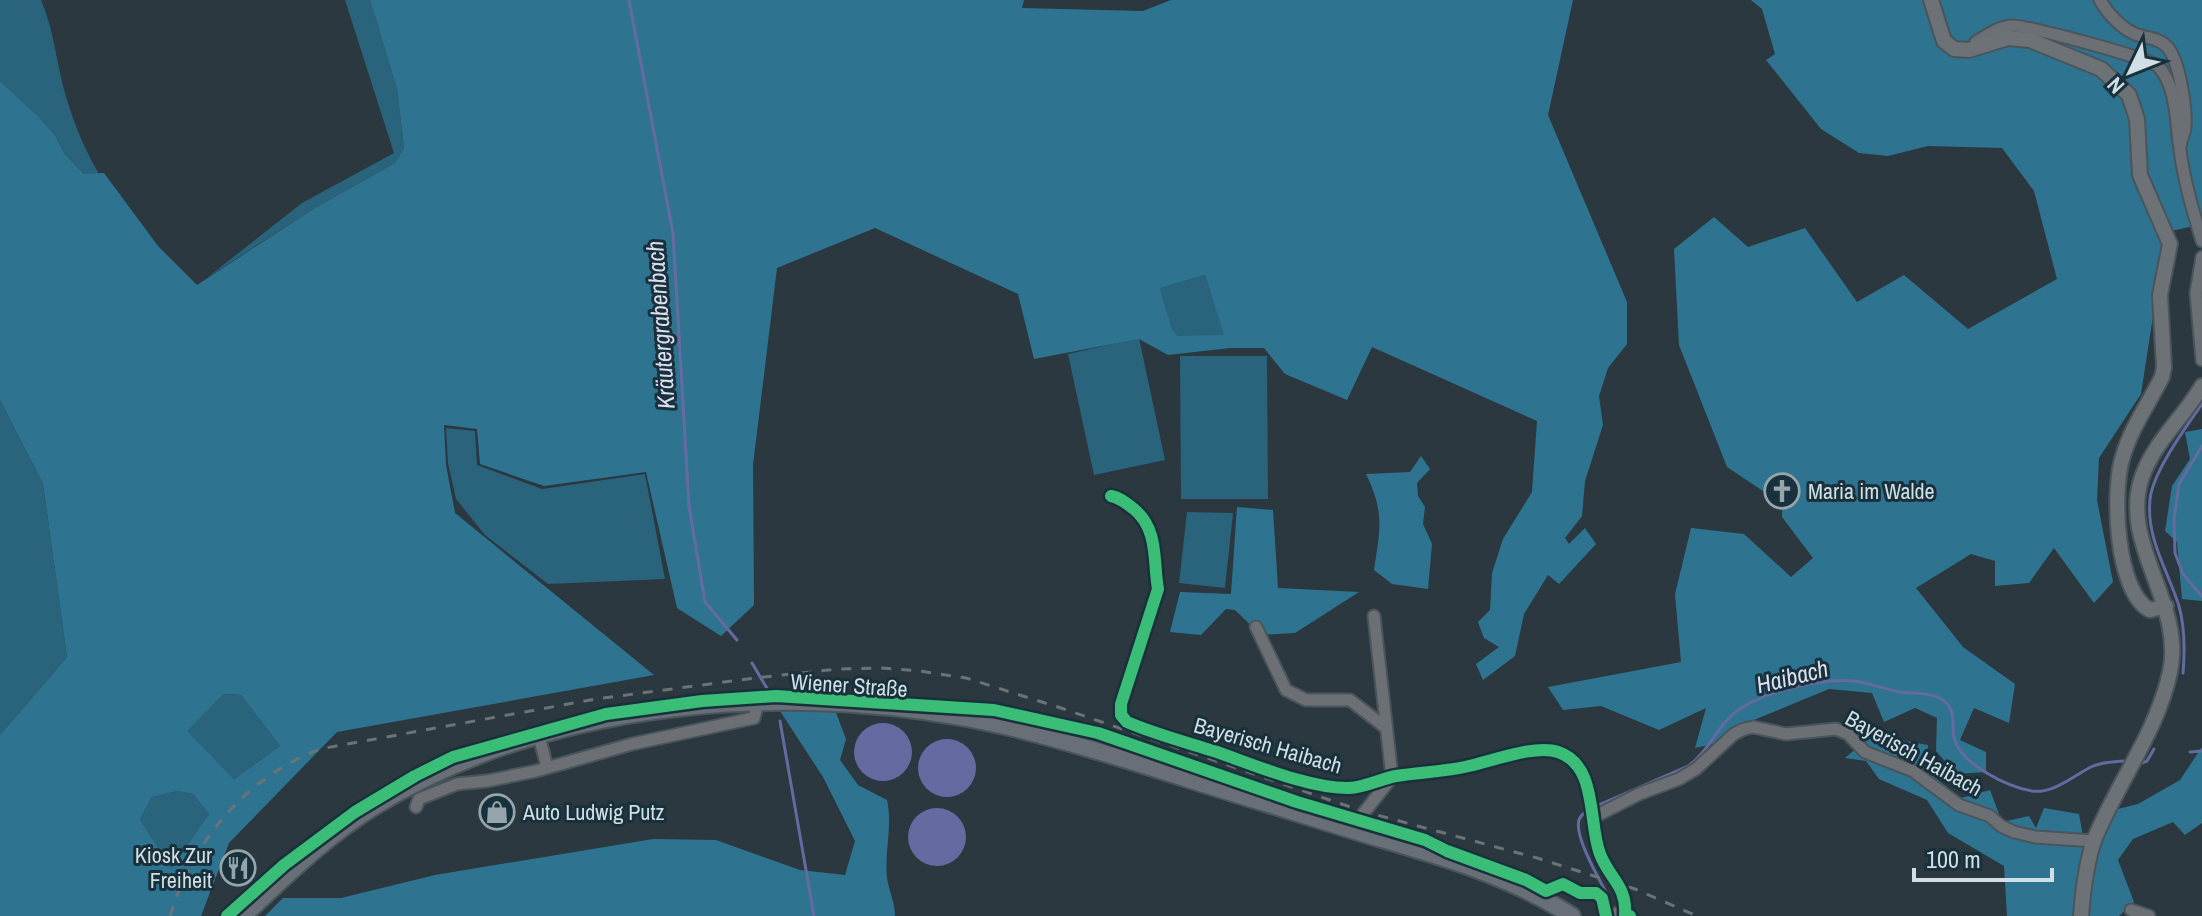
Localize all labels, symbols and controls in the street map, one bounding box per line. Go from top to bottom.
north arrow [2090,32,2170,112]
text: N [2100,71,2131,101]
water label: Kräutergrabenbach [638,240,682,410]
church icon: Maria im Walde [1763,472,1801,510]
place label: Maria im Walde [1808,476,1935,506]
water label: Haibach [1753,652,1831,700]
street label: Wiener Straße [789,666,909,704]
street label: Bayerisch Haibach [1840,703,1988,803]
street label: Bayerisch Haibach [1191,710,1345,780]
shop icon: Auto Ludwig Putz [478,793,516,831]
place label: Auto Ludwig Putz [522,797,664,827]
scale bar [1914,832,2052,882]
place label: Kiosk Zur Freiheit [135,840,212,895]
text: 100 m [1926,843,1981,875]
restaurant icon: Kiosk Zur Freiheit [219,849,257,887]

